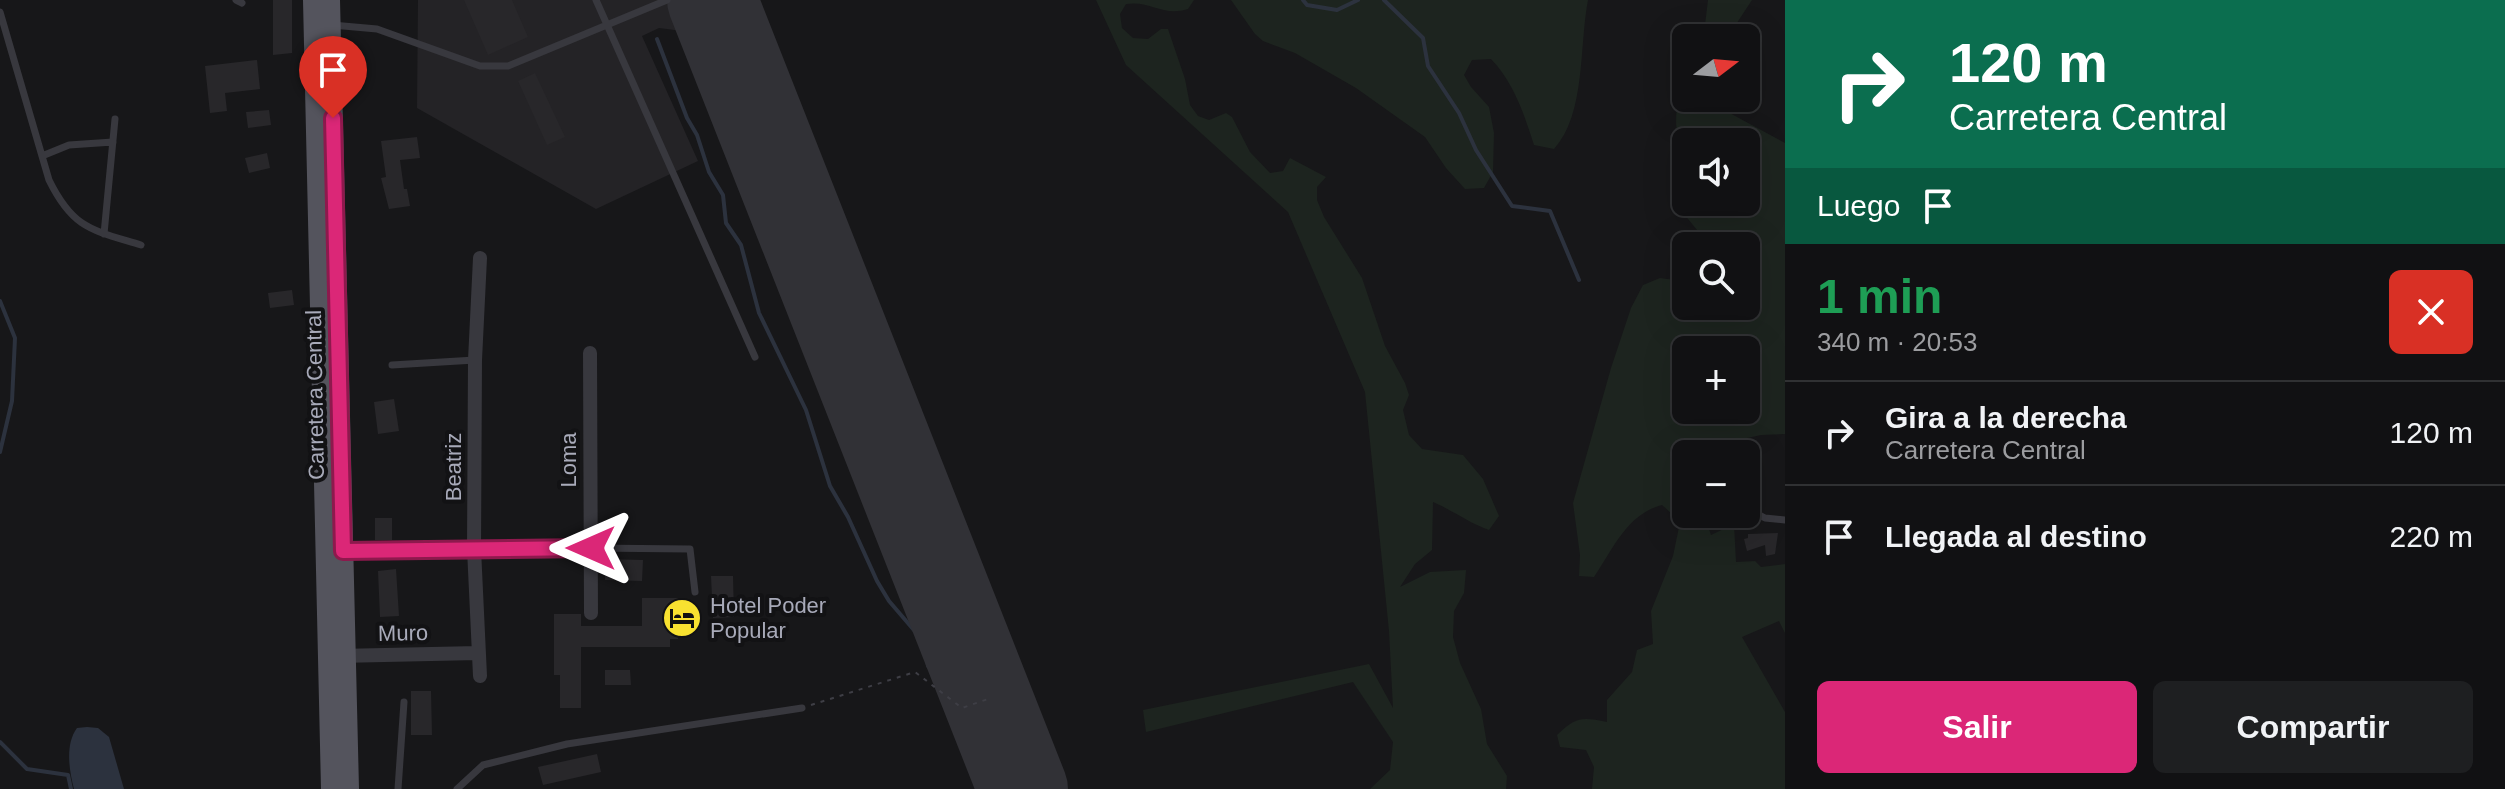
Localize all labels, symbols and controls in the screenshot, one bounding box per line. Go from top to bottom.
north arrow [1672,24,1760,112]
map controls [1672,24,1760,528]
text: 120 m [1949,31,2108,94]
icon: right [1817,32,1921,136]
pin [299,36,367,118]
icon: arrive [311,48,355,92]
text: Carretera Central [1949,97,2227,138]
button: sound [1672,128,1760,216]
icon: arrive [1916,184,1960,228]
text: Luego [1817,189,1900,222]
button: search [1672,232,1760,320]
text: 1 min [1817,270,1942,323]
button: close [2389,270,2473,354]
street label: Carretera Central [301,310,329,480]
text: 340 m · 20:53 [1817,327,1977,357]
button: + [1672,336,1760,424]
text: Gira a la derecha [1885,401,2127,434]
icon: right [1817,411,1861,455]
text: 120 m [2390,416,2473,449]
street label: Loma [556,432,581,488]
street label: Beatriz [441,433,466,501]
text: Carretera Central [1885,435,2086,465]
button: − [1672,440,1760,528]
position arrow [549,506,633,590]
icon: arrive [1817,515,1861,559]
text: Llegada al destino [1885,520,2147,553]
text: 220 m [2390,520,2473,553]
place label: Hotel Poder Popular [710,593,826,643]
hotel icon: Hotel Poder Popular [661,597,703,639]
street label: Muro [378,620,428,646]
button: Salir [1817,681,2137,773]
button: Compartir [2153,681,2473,773]

